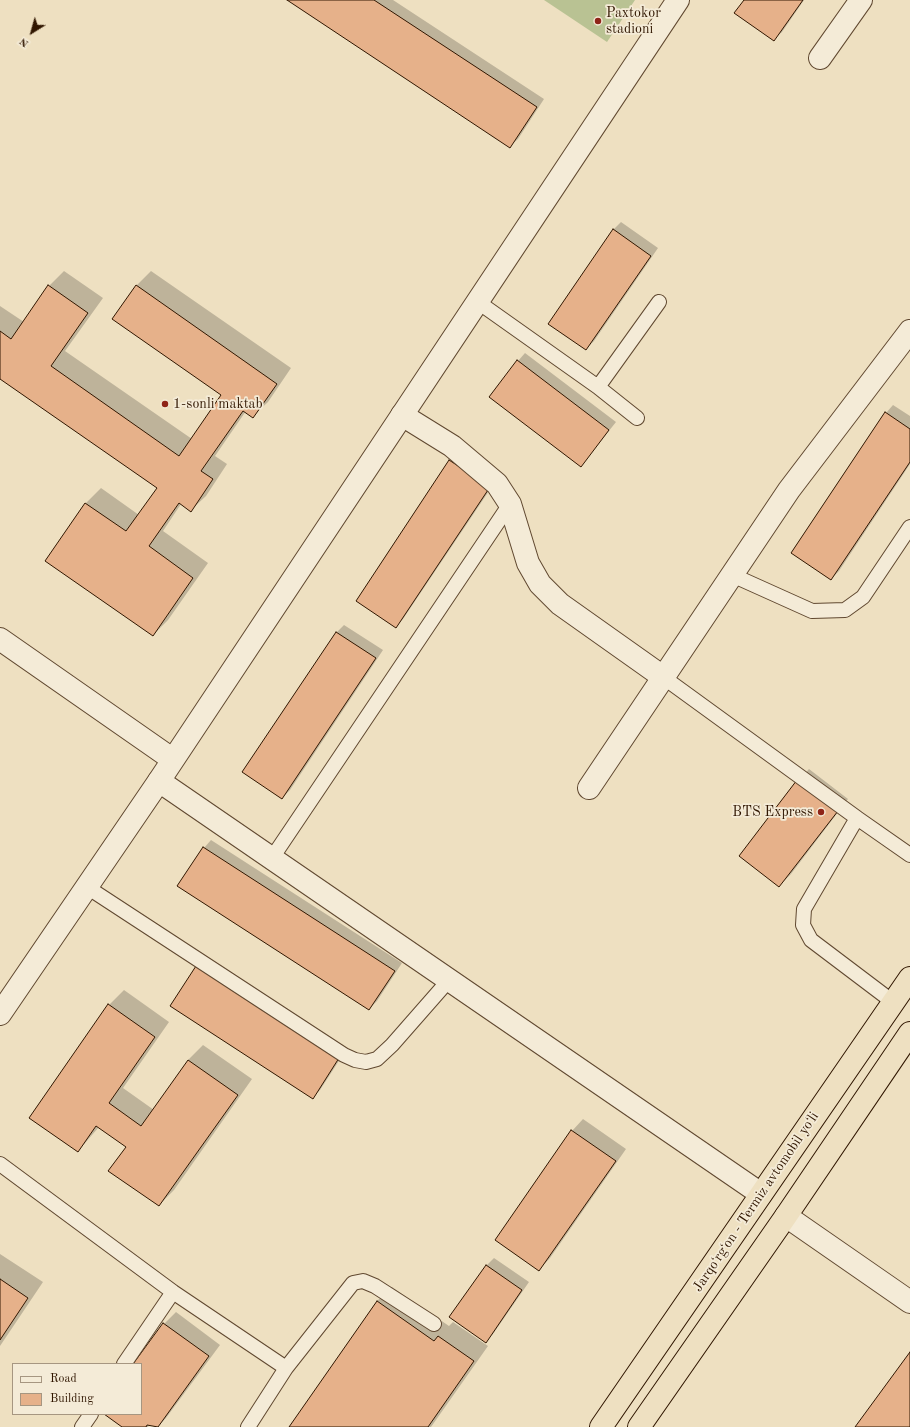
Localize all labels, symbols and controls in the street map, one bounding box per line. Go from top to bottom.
place label: Paxtokor stadioni [606,5,661,38]
north arrow [12,12,52,52]
marker: Paxtokor stadioni [593,16,603,26]
text: N [18,35,31,49]
place label: 1-sonli maktab [173,396,263,412]
marker: 1-sonli maktab [160,399,170,409]
place label: BTS Express [732,804,813,820]
marker: BTS Express [816,807,826,817]
street label: Jarqoʻrgʻon - Termiz avtomobil yoʻli [689,1109,823,1295]
legend [12,1363,142,1415]
text: Road [50,1373,77,1385]
text: Building [50,1393,94,1405]

